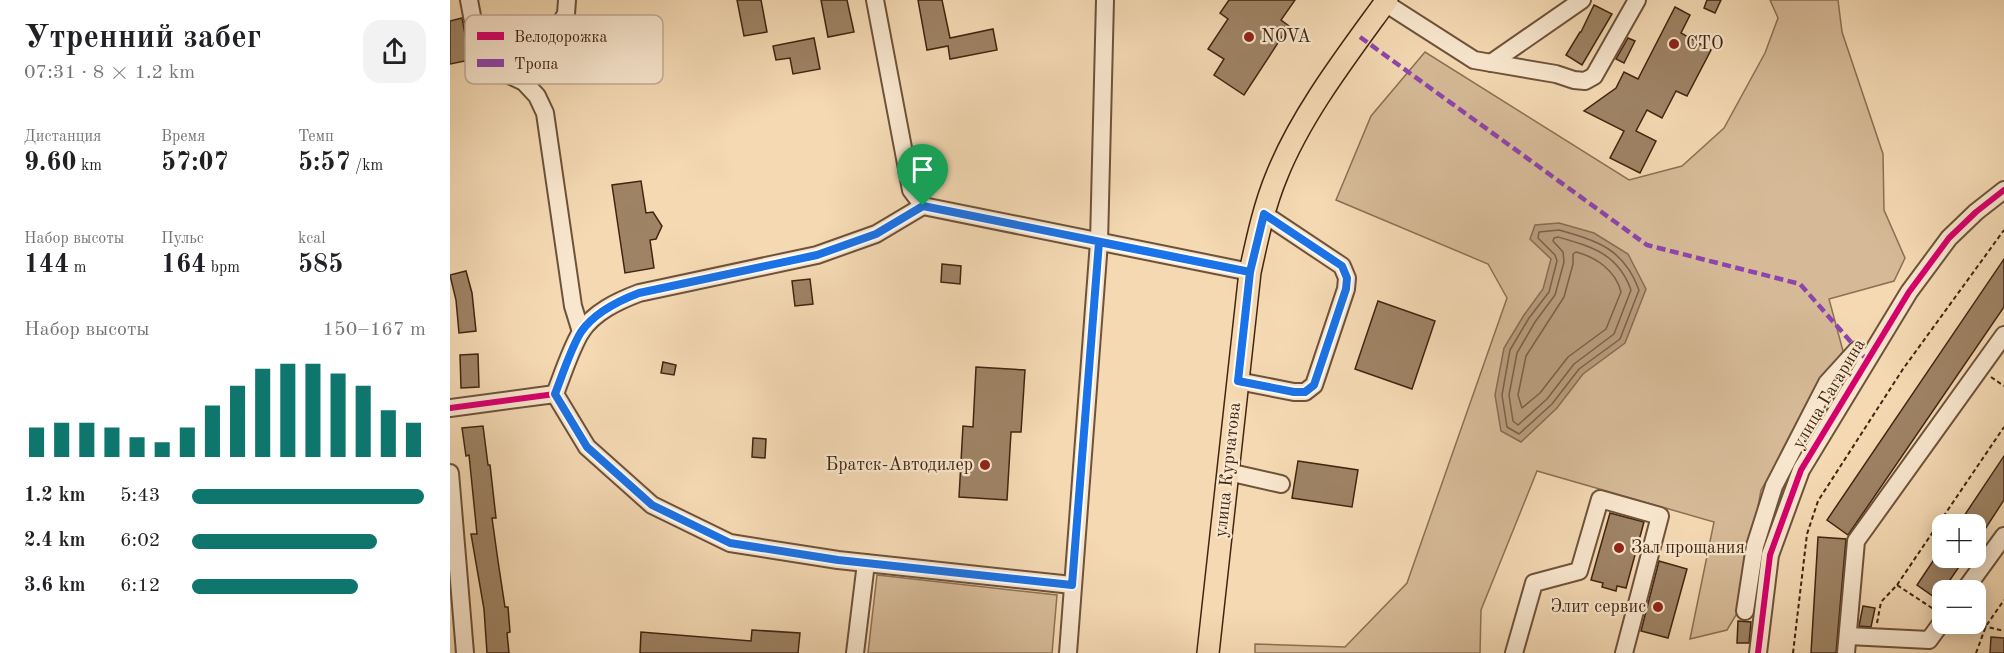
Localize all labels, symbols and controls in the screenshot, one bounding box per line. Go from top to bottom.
legend [465,15,663,84]
button: share [363,20,426,83]
text: Утренний забег [24,22,261,55]
place label: NOVA [1261,28,1311,46]
text: Велодорожка [514,30,607,46]
marker: NOVA [1242,30,1256,44]
place label: СТО [1686,35,1724,53]
marker: СТО [1667,37,1681,51]
text: Тропа [514,57,558,73]
text: 07:31 · 8 × 1.2 km [24,63,195,83]
text: Дистанция [24,129,101,145]
text: Время [161,129,205,145]
text: Темп [298,129,334,145]
pin [897,144,948,206]
text: 9.60 [24,150,77,176]
text: 57:07 [161,150,229,176]
text: 5:57 [298,150,351,176]
icon: arrive [906,153,939,186]
text: km [77,158,102,174]
text: /km [351,158,383,174]
text: Набор высоты [24,231,124,247]
text: Пульс [161,231,204,247]
text: kcal [298,231,326,247]
text: 144 [24,252,69,278]
text: 164 [161,252,206,278]
text: 585 [298,252,343,278]
text: m [69,260,86,276]
text: bpm [206,260,240,276]
text: Набор высоты [24,320,150,340]
text: 150–167 m [323,320,426,340]
street label: улица Гагарина [1789,336,1869,452]
street label: улица Курчатова [1212,401,1244,539]
place label: Братск-Автодилер [826,456,973,474]
marker: Братск-Автодилер [978,458,992,472]
text: 1.2 km [24,486,86,506]
text: 5:43 [120,486,160,506]
map controls [1932,514,1986,634]
button: + [1932,514,1986,568]
text: 2.4 km [24,531,86,551]
text: 6:02 [120,531,160,551]
place label: Зал прощания [1631,539,1745,557]
marker: Зал прощания [1612,541,1626,555]
text: 3.6 km [24,576,86,596]
text: 6:12 [120,576,160,596]
button: − [1932,580,1986,634]
place label: Элит сервис [1551,598,1646,616]
marker: Элит сервис [1651,600,1665,614]

